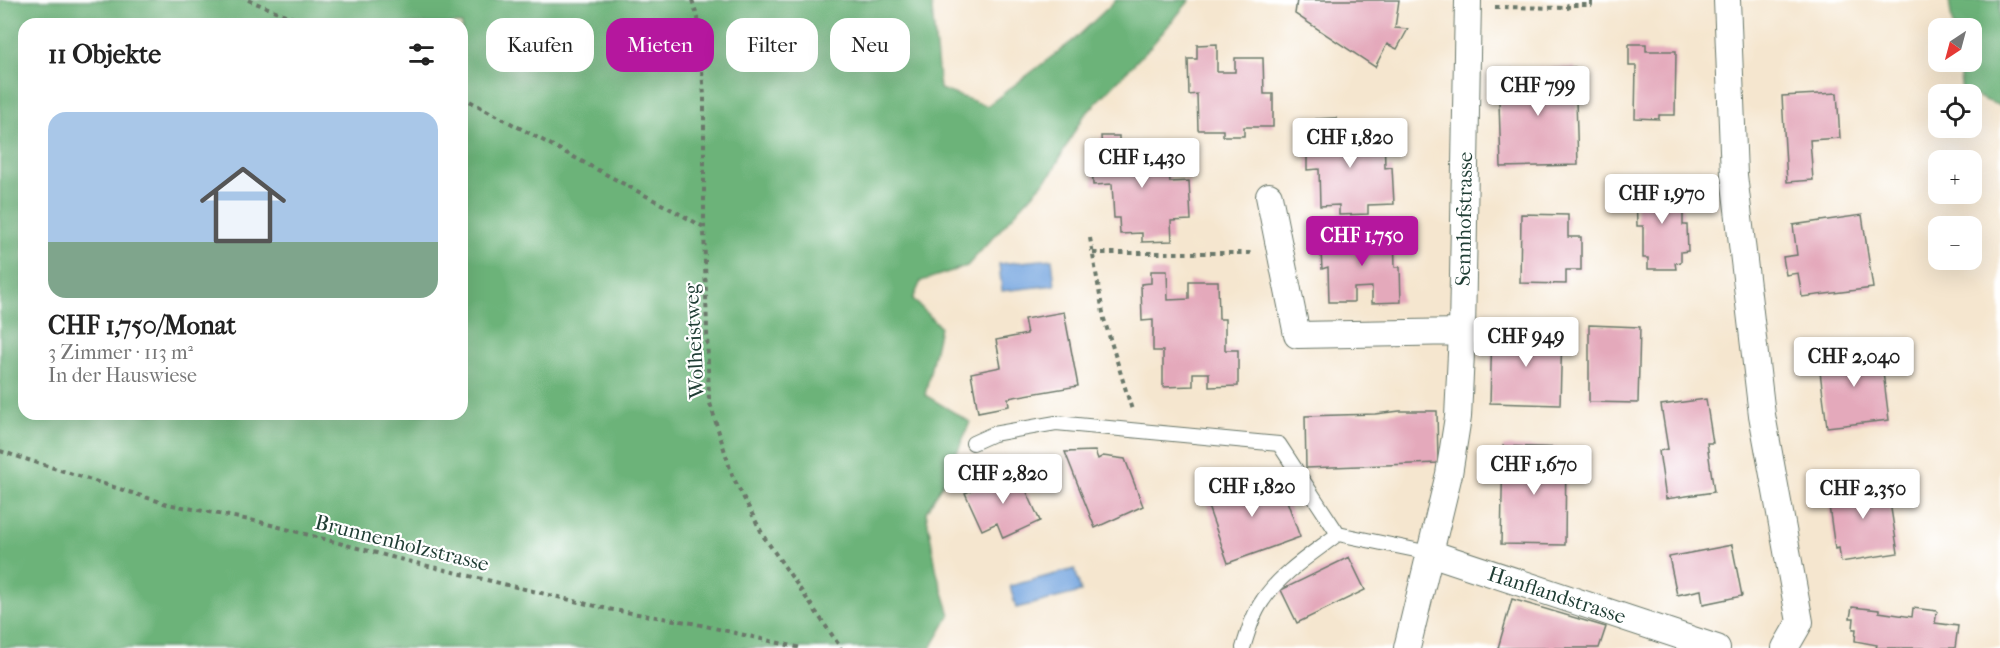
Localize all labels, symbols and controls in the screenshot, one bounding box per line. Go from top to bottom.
chip: Kaufen [486,18,594,72]
chip: Mieten [606,18,714,72]
chip: Filter [726,18,818,72]
chip: Neu [830,18,910,72]
north arrow [1928,18,1982,72]
map controls [1928,18,1982,270]
icon: filters [405,38,438,71]
text: 11 Objekte [48,39,161,70]
pin: CHF 799 [1483,66,1593,117]
text: CHF 799 [1501,74,1575,97]
button: locate [1928,84,1982,138]
pin: CHF 1,820 [1281,118,1419,169]
text: CHF 1,820 [1307,126,1393,149]
pin: CHF 1,430 [1073,138,1211,189]
text: CHF 1,430 [1098,146,1186,169]
button: + [1928,150,1982,204]
icon: home [189,151,297,259]
street label: Sennhofstrasse [1451,152,1477,286]
pin: CHF 1,970 [1593,174,1731,225]
text: CHF 1,970 [1619,182,1705,205]
pin: CHF 1,750 [1293,216,1431,267]
button: − [1928,216,1982,270]
text: CHF 1,750 [1320,224,1404,247]
street label: Wolheistweg [679,282,709,400]
text: CHF 1,750/Monat [48,310,236,341]
pin: CHF 949 [1471,317,1581,368]
text: CHF 949 [1488,325,1564,348]
pin: CHF 2,040 [1785,337,1923,388]
text: 3 Zimmer · 113 m² [48,341,193,364]
text: CHF 2,040 [1808,345,1900,368]
text: In der Hauswiese [48,364,197,387]
pin: CHF 1,670 [1465,445,1603,496]
text: CHF 1,670 [1491,453,1577,476]
pin: CHF 2,820 [934,454,1072,505]
text: CHF 2,820 [958,462,1048,485]
pin: CHF 1,820 [1183,467,1321,518]
pin: CHF 2,350 [1794,469,1932,520]
text: CHF 1,820 [1209,475,1295,498]
text: CHF 2,350 [1820,477,1906,500]
street label: Brunnenholzstrasse [313,510,491,576]
street label: Hanflandstrasse [1485,561,1629,629]

